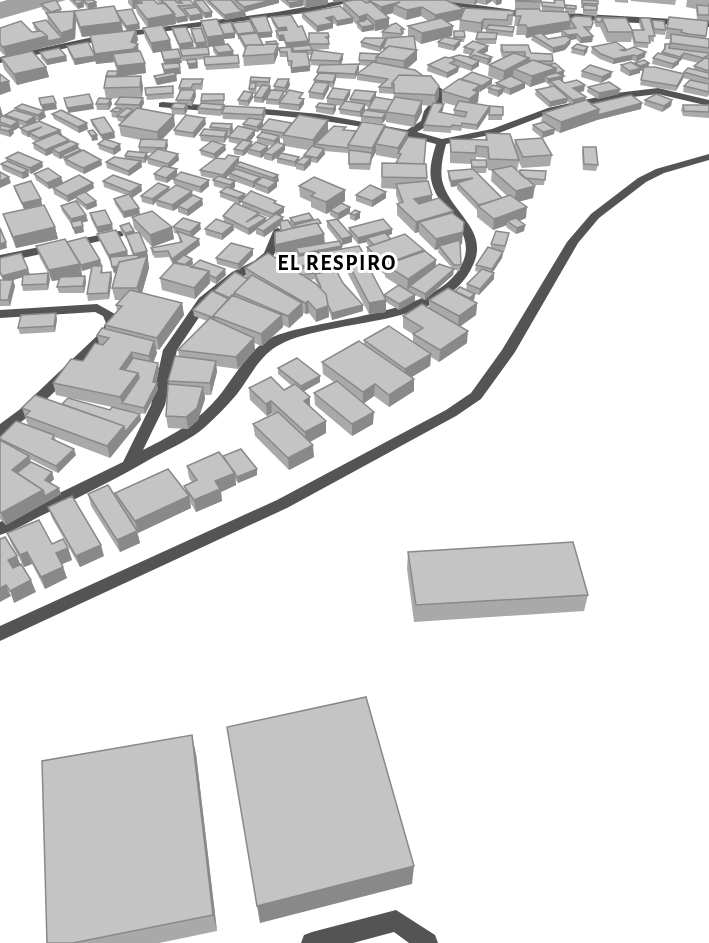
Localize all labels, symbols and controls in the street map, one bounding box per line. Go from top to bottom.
district label: EL RESPIRO [277,252,397,274]

